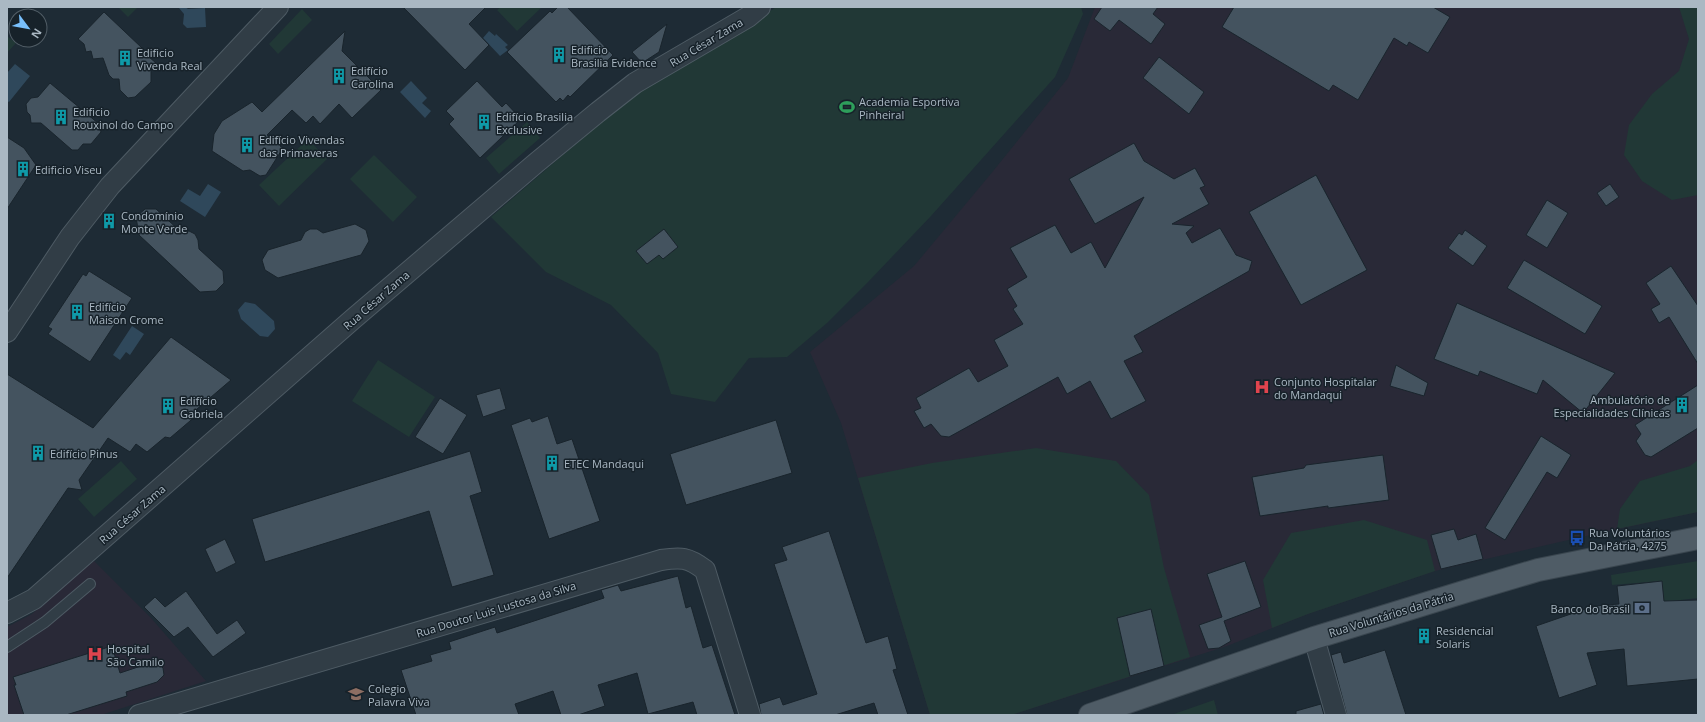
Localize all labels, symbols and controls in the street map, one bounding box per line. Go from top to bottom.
north arrow [8,8,48,48]
street label: Rua César Zama [667,14,745,70]
text: N [28,26,46,41]
place label: Edificio Brasilia Evidence [571,42,657,70]
place label: Edificio Vivenda Real [137,45,202,73]
building icon: Edificio Brasilia Evidence [550,46,568,64]
building icon: Edificio Vivenda Real [116,49,134,67]
place label: Edifício Carolina [351,63,394,91]
building icon: Edifício Carolina [330,67,348,85]
place label: Academia Esportiva Pinheiral [859,94,960,122]
sports icon: Academia Esportiva Pinheiral [838,98,856,116]
place label: Edificio Rouxinol do Campo [73,104,174,132]
building icon: Edificio Rouxinol do Campo [52,108,70,126]
place label: Edifício Brasilia Exclusive [496,109,573,137]
building icon: Edifício Brasilia Exclusive [475,113,493,131]
place label: Edifício Vivendas das Primaveras [259,132,344,160]
building icon: Edifício Vivendas das Primaveras [238,136,256,154]
building icon: Edificio Viseu [14,160,32,178]
place label: Edificio Viseu [35,162,102,177]
place label: Condomínio Monte Verde [121,208,187,236]
building icon: Condomínio Monte Verde [100,212,118,230]
street label: Rua César Zama [340,267,412,333]
place label: Edifício Maison Crome [89,299,164,327]
building icon: Edifício Maison Crome [68,303,86,321]
place label: Conjunto Hospitalar do Mandaqui [1274,374,1377,402]
hospital icon: Conjunto Hospitalar do Mandaqui [1253,378,1271,396]
place label: Ambulatório de Especialidades Clínicas [1554,392,1670,420]
place label: Edifício Gabriela [180,393,223,421]
building icon: Ambulatório de Especialidades Clínicas [1673,396,1691,414]
building icon: Edifício Gabriela [159,397,177,415]
building icon: Edifício Pinus [29,444,47,462]
place label: Edifício Pinus [50,446,118,461]
building icon: ETEC Mandaqui [543,454,561,472]
place label: ETEC Mandaqui [564,456,644,471]
street label: Rua César Zama [96,481,168,547]
place label: Rua Voluntários Da Pátria, 4275 [1589,525,1670,553]
bus stop icon: Rua Voluntários Da Pátria, 4275 [1568,529,1586,547]
street label: Rua Doutor Luis Lustosa da Silva [414,577,578,641]
street label: Rua Voluntários da Pátria [1327,588,1455,640]
bank icon: Banco do Brasil [1633,599,1651,617]
place label: Banco do Brasil [1551,601,1630,616]
place label: Residencial Solaris [1436,623,1494,651]
building icon: Residencial Solaris [1415,627,1433,645]
place label: Hospital São Camilo [107,641,164,669]
hospital icon: Hospital São Camilo [86,645,104,663]
place label: Colegio Palavra Viva [368,681,430,709]
school or university icon: Colegio Palavra Viva [347,685,365,703]

